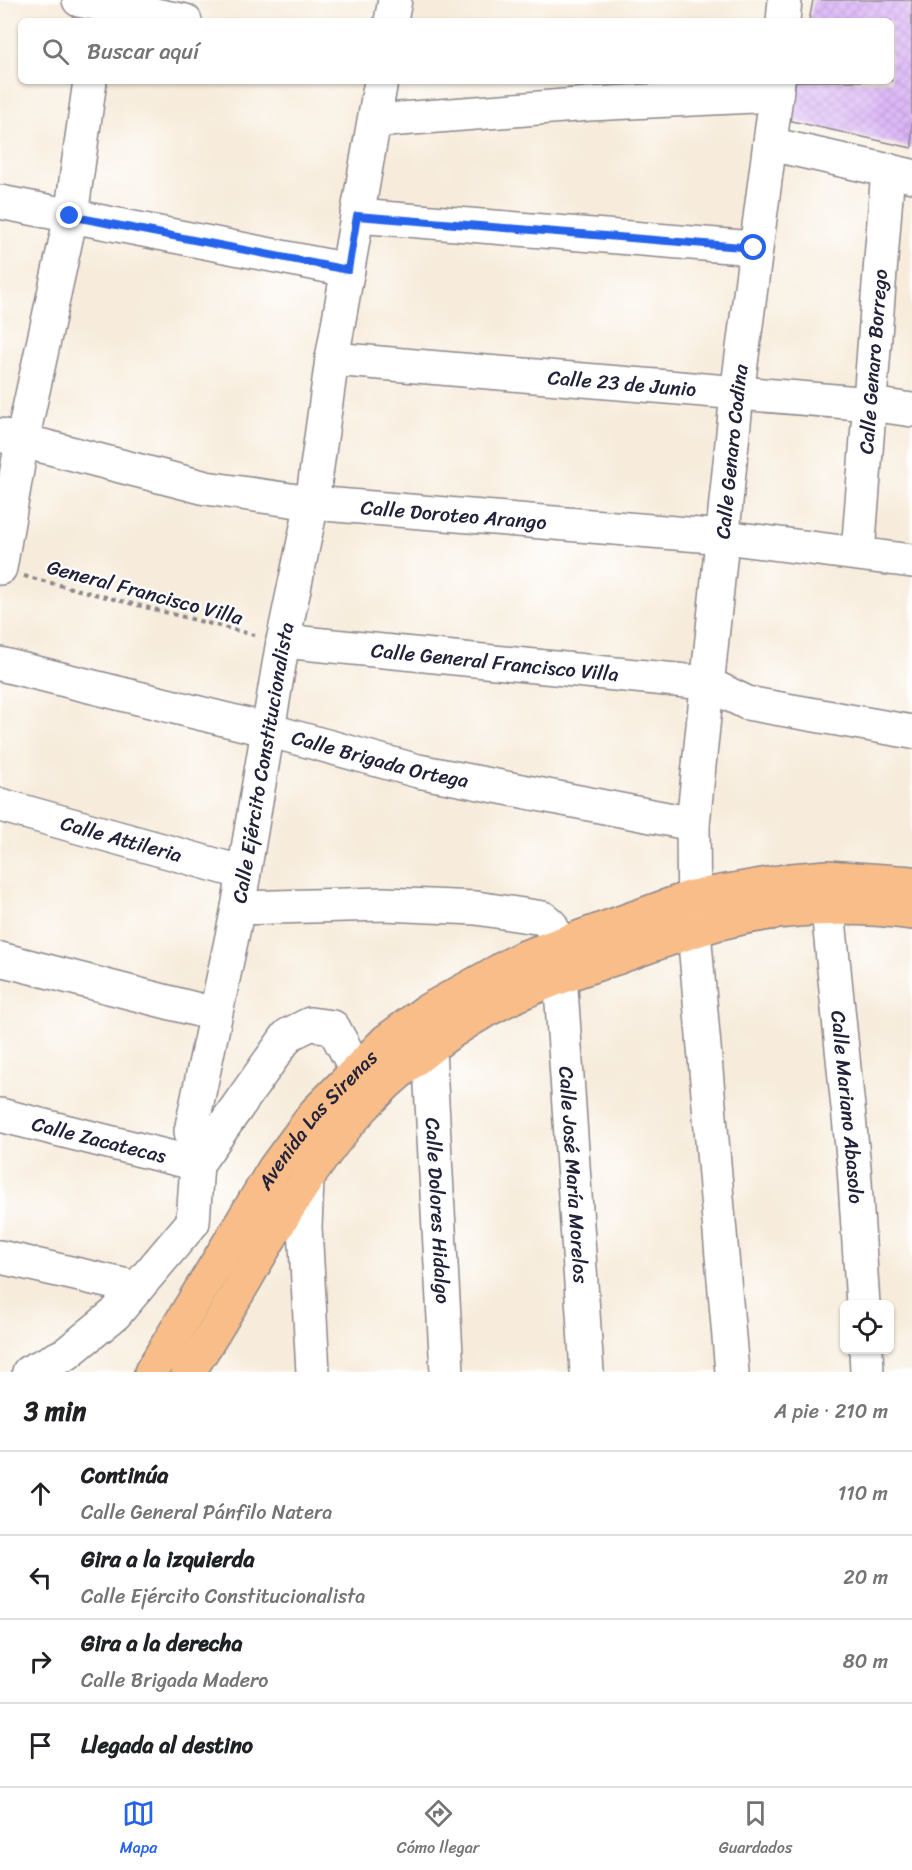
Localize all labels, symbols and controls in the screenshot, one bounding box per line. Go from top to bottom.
search box [18,18,894,84]
text: Buscar aquí [87,32,199,71]
icon: search [39,35,72,68]
route end [56,202,82,228]
route start [740,234,766,260]
street label: Calle Genaro Borrego [849,268,898,455]
street label: Calle 23 de Junio [546,360,698,407]
street label: Calle Genaro Codina [705,361,759,541]
street label: Calle Doroteo Arango [359,490,548,540]
street label: General Francisco Villa [43,550,248,636]
street label: Calle Ejército Constitucionalista [222,619,304,906]
street label: Calle General Francisco Villa [370,633,620,692]
street label: Calle Brigada Ortega [288,720,472,798]
street label: Calle Attileria [57,806,186,873]
street label: Calle Mariano Abasolo [820,1009,873,1205]
street label: Avenida Las Sirenas [248,1041,387,1198]
street label: Calle José María Morelos [548,1065,598,1285]
street label: Calle Zacatecas [28,1107,170,1174]
street label: Calle Dolores Hidalgo [415,1117,460,1305]
map controls [840,1300,894,1354]
button: locate [840,1300,894,1354]
text: 3 min [24,1388,86,1434]
text: A pie · 210 m [774,1394,888,1429]
text: Continúa [81,1456,168,1495]
text: 110 m [838,1476,888,1511]
icon: ahead [24,1477,57,1510]
text: Calle General Pánfilo Natera [81,1495,332,1530]
text: Gira a la izquierda [81,1540,254,1579]
text: 20 m [843,1560,888,1595]
icon: left [24,1561,57,1594]
text: Calle Ejército Constitucionalista [81,1579,365,1614]
text: Gira a la derecha [81,1624,242,1663]
text: 80 m [843,1644,888,1679]
icon: right [24,1645,57,1678]
text: Calle Brigada Madero [81,1663,268,1698]
text: Llegada al destino [81,1726,253,1765]
icon: arrive [24,1729,57,1762]
tab: Mapa [120,1797,157,1862]
tab: Cómo llegar [397,1797,479,1862]
tab: Guardados [719,1797,792,1862]

